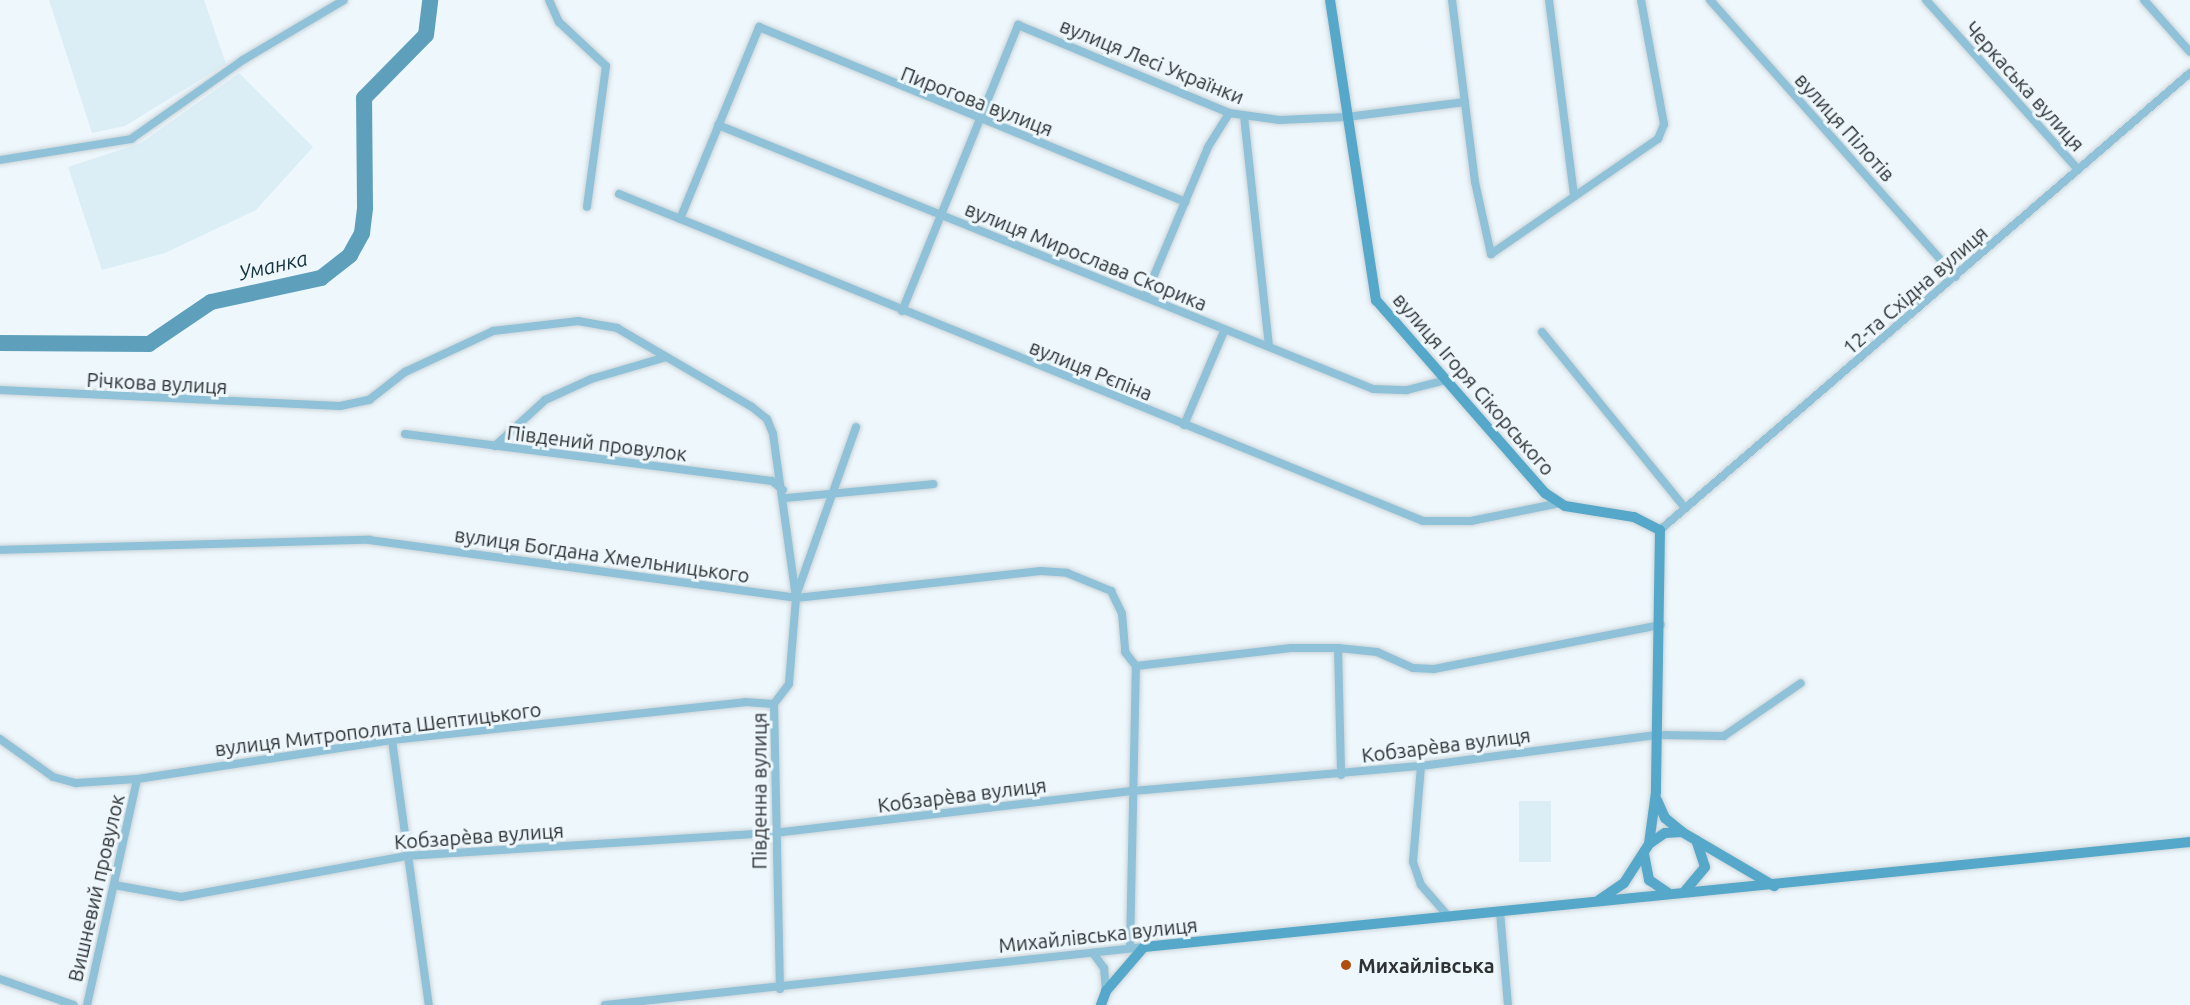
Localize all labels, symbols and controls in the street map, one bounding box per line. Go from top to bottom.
street label: вулиця Лесі Українки [1056,13,1248,109]
street label: Черкаська вулиця [1960,16,2090,156]
street label: Пирогова вулиця [898,61,1056,141]
street label: вулиця Пілотів [1790,68,1900,186]
street label: вулиця Мирослава Скорика [961,196,1211,316]
street label: 12-та Східна вулиця [1838,221,1992,359]
water label: Уманка [236,245,310,285]
street label: вулиця Ігоря Сікорського [1388,288,1560,480]
street label: вулиця Рєпіна [1026,334,1156,406]
street label: Річкова вулиця [86,367,228,399]
street label: Південий провулок [506,420,688,466]
street label: вулиця Богдана Хмельницького [453,522,751,588]
street label: вулиця Митрополита Шептицького [213,697,543,761]
street label: Південна вулиця [747,713,771,869]
street label: Кобзарèва вулиця [1360,723,1532,767]
street label: Кобзарèва вулиця [876,773,1048,817]
street label: Вишневий провулок [63,792,129,984]
street label: Кобзарèва вулиця [393,818,565,854]
street label: Михайлівська вулиця [997,913,1199,957]
place label: Михайлівська [1358,953,1495,977]
marker: Михайлівська [1339,958,1353,972]

